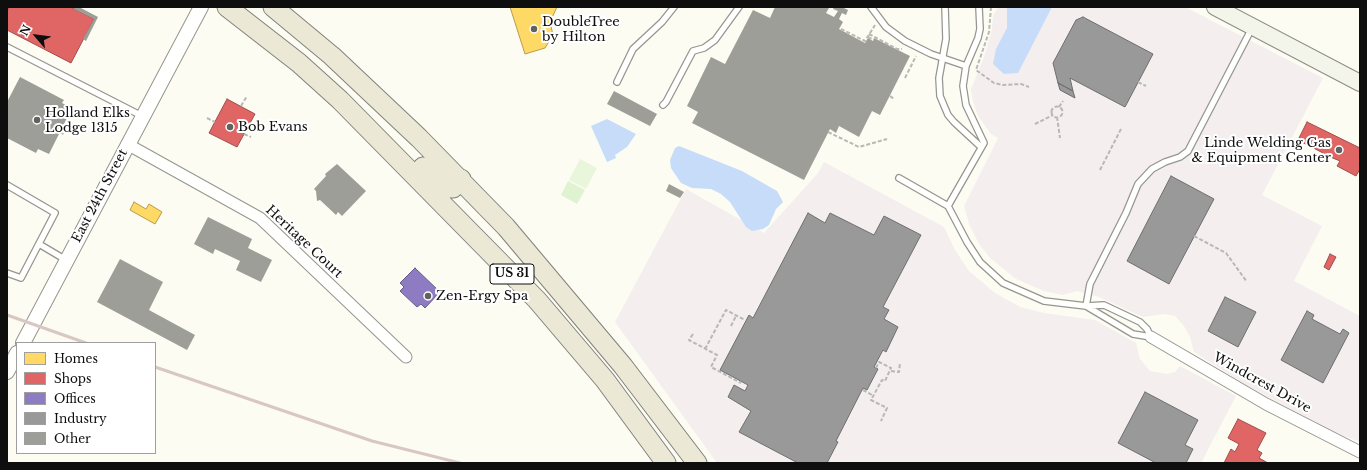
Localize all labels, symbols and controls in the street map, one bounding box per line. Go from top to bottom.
place label: DoubleTree by Hilton [542,14,620,45]
north arrow [16,16,56,56]
text: N [17,23,34,38]
marker: DoubleTree by Hilton [529,24,539,34]
place label: Holland Elks Lodge 1315 [45,105,130,136]
marker: Holland Elks Lodge 1315 [32,115,42,125]
place label: Bob Evans [238,119,308,135]
marker: Bob Evans [225,122,235,132]
place label: Linde Welding Gas & Equipment Center [1192,135,1331,166]
marker: Linde Welding Gas & Equipment Center [1334,145,1344,155]
street label: East 24th Street [69,147,131,245]
street label: Heritage Court [262,202,346,282]
road number: US 31 [490,264,534,284]
place label: Zen-Ergy Spa [436,288,528,304]
marker: Zen-Ergy Spa [423,291,433,301]
legend [16,342,156,454]
street label: Windcrest Drive [1210,350,1314,416]
text: Homes [54,351,98,366]
text: Shops [54,371,91,386]
text: Offices [54,391,96,406]
text: Industry [54,411,107,426]
text: Other [54,431,91,446]

